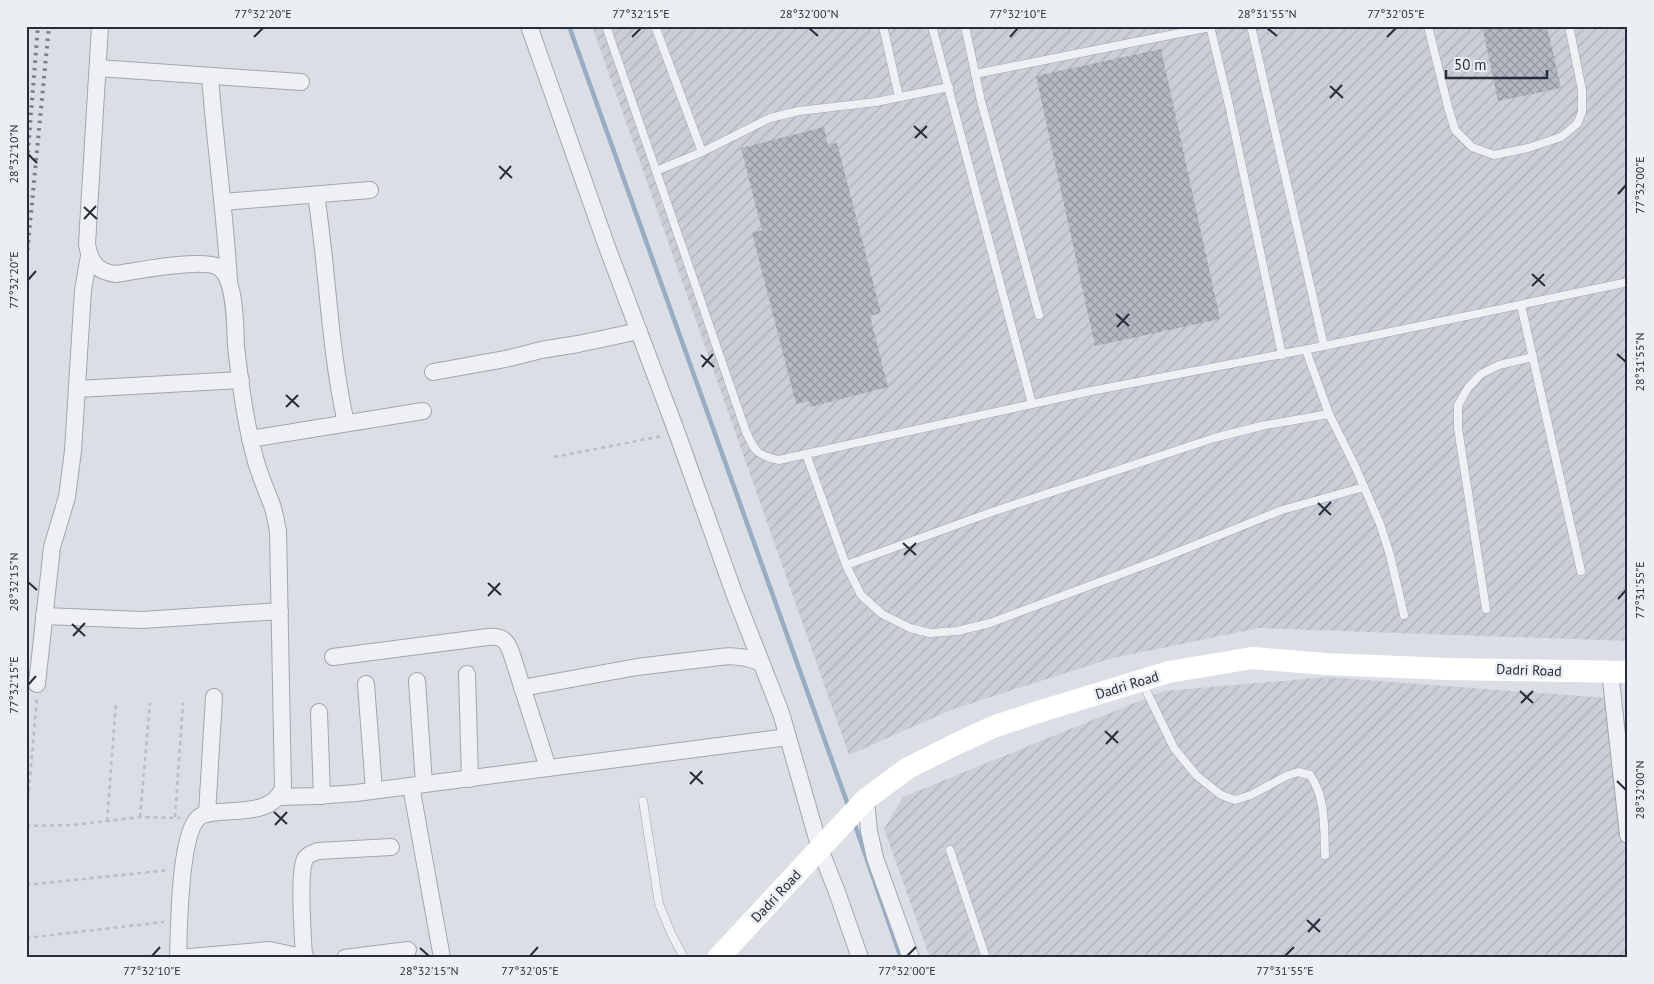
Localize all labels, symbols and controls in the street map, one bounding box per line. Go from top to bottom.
text: 77°32'20"E [234,6,292,21]
text: 77°32'15"E [612,6,670,21]
text: 28°32'00"N [779,6,839,21]
text: 77°32'10"E [989,6,1047,21]
text: 28°31'55"N [1237,6,1297,21]
text: 77°32'05"E [1367,6,1425,21]
scale bar [1446,48,1548,80]
text: 50 m [1454,55,1487,74]
text: 28°32'10"N [6,124,21,184]
text: 77°32'00"E [1632,156,1647,214]
text: 77°32'20"E [6,251,21,309]
text: 28°31'55"N [1632,332,1647,392]
text: 28°32'15"N [6,552,21,612]
text: 77°31'55"E [1632,561,1647,619]
text: 77°32'15"E [6,656,21,714]
street label: Dadri Road [1496,660,1562,680]
street label: Dadri Road [1093,667,1161,703]
text: 28°32'00"N [1632,760,1647,820]
street label: Dadri Road [747,866,805,926]
text: 77°32'10"E [123,963,181,978]
text: 28°32'15"N [399,963,459,978]
text: 77°32'05"E [501,963,559,978]
text: 77°32'00"E [878,963,936,978]
text: 77°31'55"E [1256,963,1314,978]

